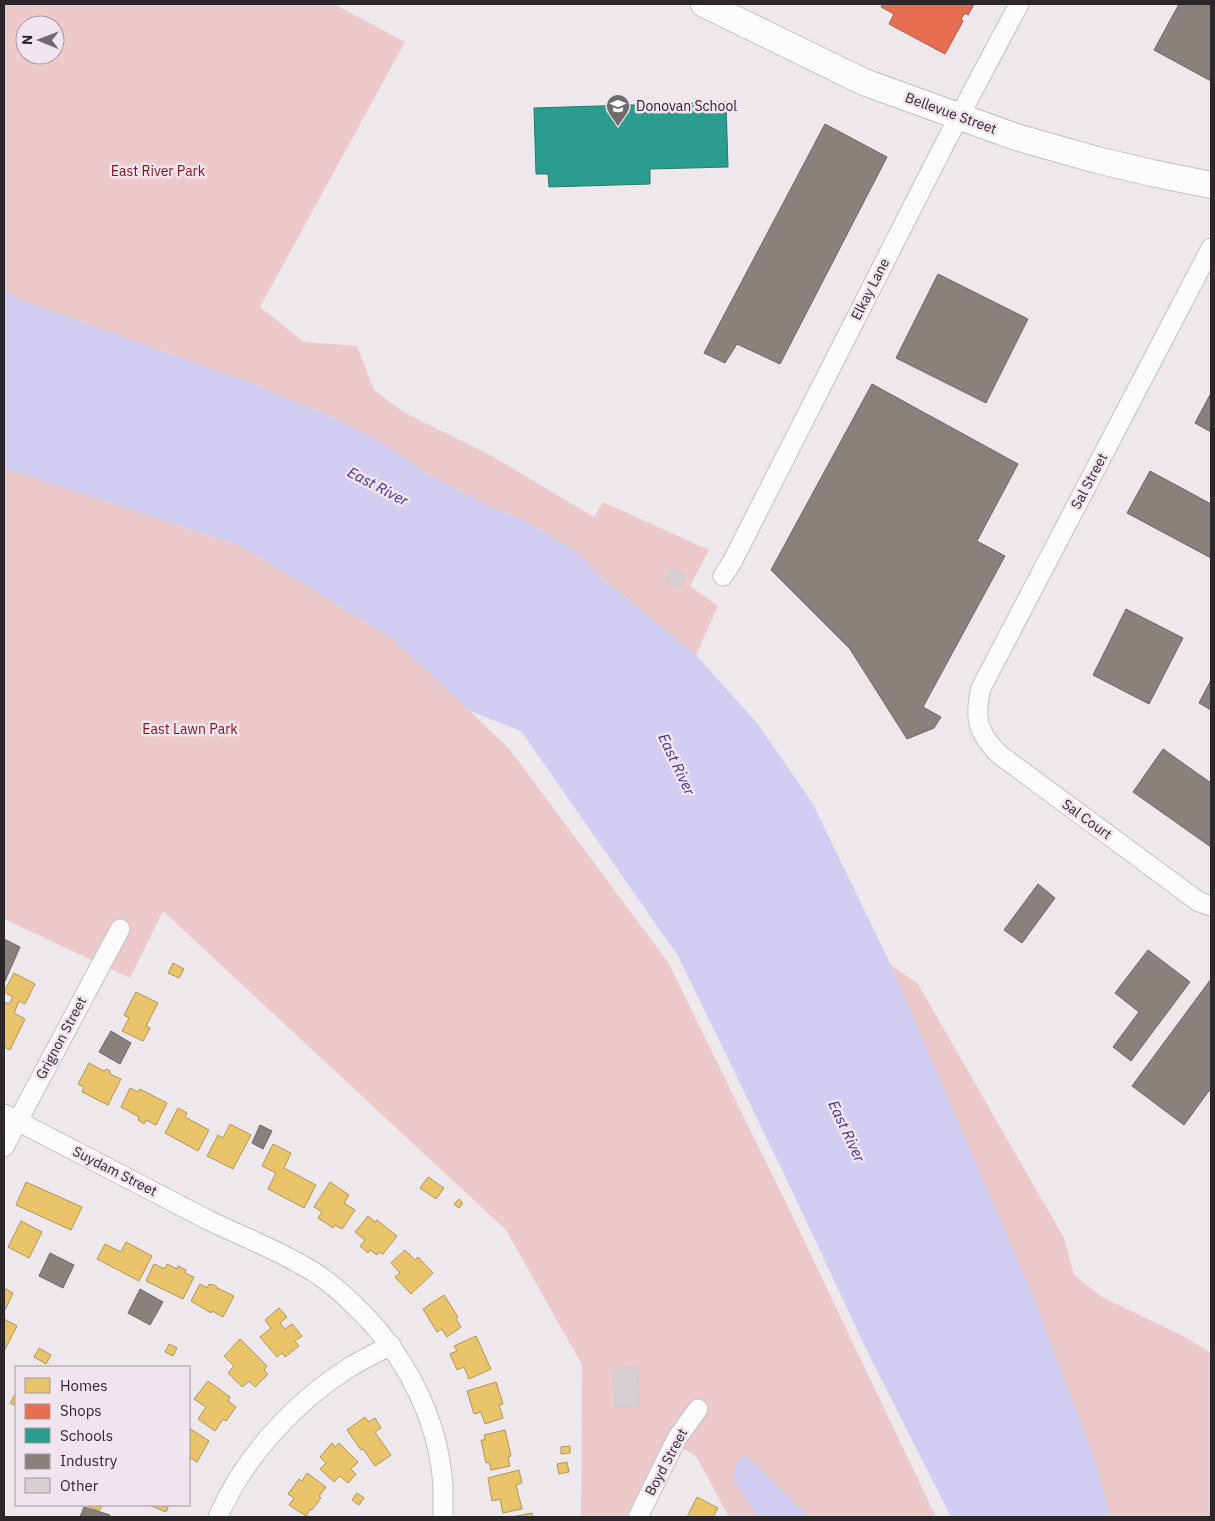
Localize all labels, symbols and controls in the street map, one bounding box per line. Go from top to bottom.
north arrow [15,15,65,65]
text: N [18,35,36,45]
street label: Bellevue Street [903,88,999,138]
school or university icon: Donovan School [605,93,631,127]
place label: Donovan School [636,97,737,115]
park label: East River Park [111,162,206,180]
street label: Elkay Lane [847,255,893,323]
street label: Sal Street [1067,450,1111,512]
water label: East River [344,462,412,510]
park label: East Lawn Park [142,720,238,738]
water label: East River [654,730,700,798]
street label: Sal Court [1059,795,1116,843]
street label: Grignon Street [32,993,90,1082]
water label: East River [824,1097,870,1165]
street label: Suydam Street [70,1142,160,1200]
legend [15,1366,190,1506]
text: Homes [60,1376,108,1395]
text: Shops [60,1401,102,1420]
street label: Boyd Street [641,1425,691,1499]
text: Schools [60,1426,113,1445]
text: Industry [60,1451,118,1470]
text: Other [60,1476,99,1495]

